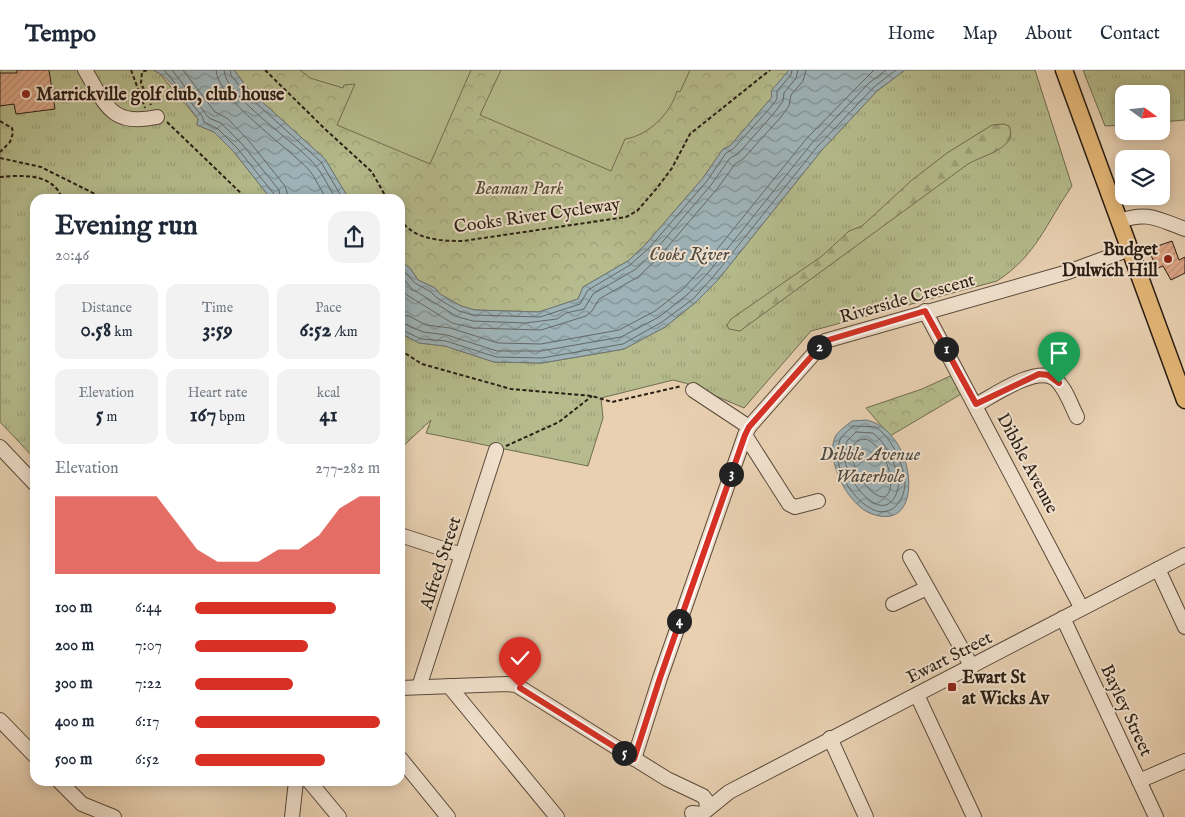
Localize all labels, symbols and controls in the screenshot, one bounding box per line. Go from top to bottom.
text: Tempo [25,19,96,50]
text: Home [888,23,935,46]
text: Map [963,23,997,46]
text: About [1025,23,1072,46]
text: Contact [1100,23,1160,46]
place label: Marrickville golf club, club house [36,84,285,107]
north arrow [1115,85,1170,140]
map controls [1115,85,1170,205]
marker: Marrickville golf club, club house [20,88,32,100]
button: layers [1115,150,1170,205]
park label: Beaman Park [475,178,563,201]
street label: Cooks River Cycleway [453,193,622,240]
text: Evening run [55,209,198,244]
button: share [328,211,380,263]
place label: Budget Dulwich Hill [1062,239,1159,283]
water label: Cooks River [649,243,731,267]
text: 20:46 [55,246,89,266]
marker: Budget Dulwich Hill [1162,253,1174,265]
street label: Riverside Crescent [837,269,978,330]
text: Distance [81,299,132,317]
text: Time [202,299,233,317]
text: Pace [315,299,342,317]
text: 0.58 [80,317,111,344]
text: 3:59 [202,317,233,344]
text: 6:52 [300,317,331,344]
text: km [111,323,133,341]
text: /km [331,323,357,341]
pin [1038,332,1080,383]
pin: 2 [806,334,832,360]
pin: 1 [934,336,958,362]
text: 2 [816,338,823,356]
icon: arrive [1045,339,1073,367]
text: 1 [944,340,949,358]
text: Elevation [79,384,134,402]
text: Heart rate [188,384,247,402]
text: kcal [317,384,340,402]
text: 5 [96,402,103,429]
text: 167 [190,402,216,429]
text: 41 [319,402,338,429]
text: m [103,408,117,426]
text: bpm [216,408,245,426]
street label: Dibble Avenue [991,410,1063,518]
water label: Dibble Avenue Waterhole [820,443,921,489]
text: Elevation [55,459,118,479]
text: 277–282 m [315,459,380,479]
pin: 3 [718,462,744,486]
text: 3 [729,465,734,483]
street label: Alfred Street [415,514,467,614]
text: 100 m [55,598,92,618]
text: 6:44 [135,598,162,618]
pin: 4 [666,608,692,634]
text: 4 [676,612,683,630]
street label: Ewart Street [903,627,996,690]
text: 200 m [55,636,94,656]
text: 7:07 [135,636,162,656]
pin [499,637,541,688]
icon: check [506,644,534,672]
street label: Bayley Street [1094,661,1157,760]
place label: Ewart St at Wicks Av [962,667,1050,711]
text: 300 m [55,674,93,694]
text: 7:22 [135,674,162,694]
marker: Ewart St at Wicks Av [946,681,958,693]
text: 400 m [55,712,94,732]
text: 6:17 [135,712,159,732]
pin: 5 [612,740,636,766]
text: 5 [622,744,627,762]
text: 500 m [55,750,92,770]
text: 6:52 [135,750,159,770]

